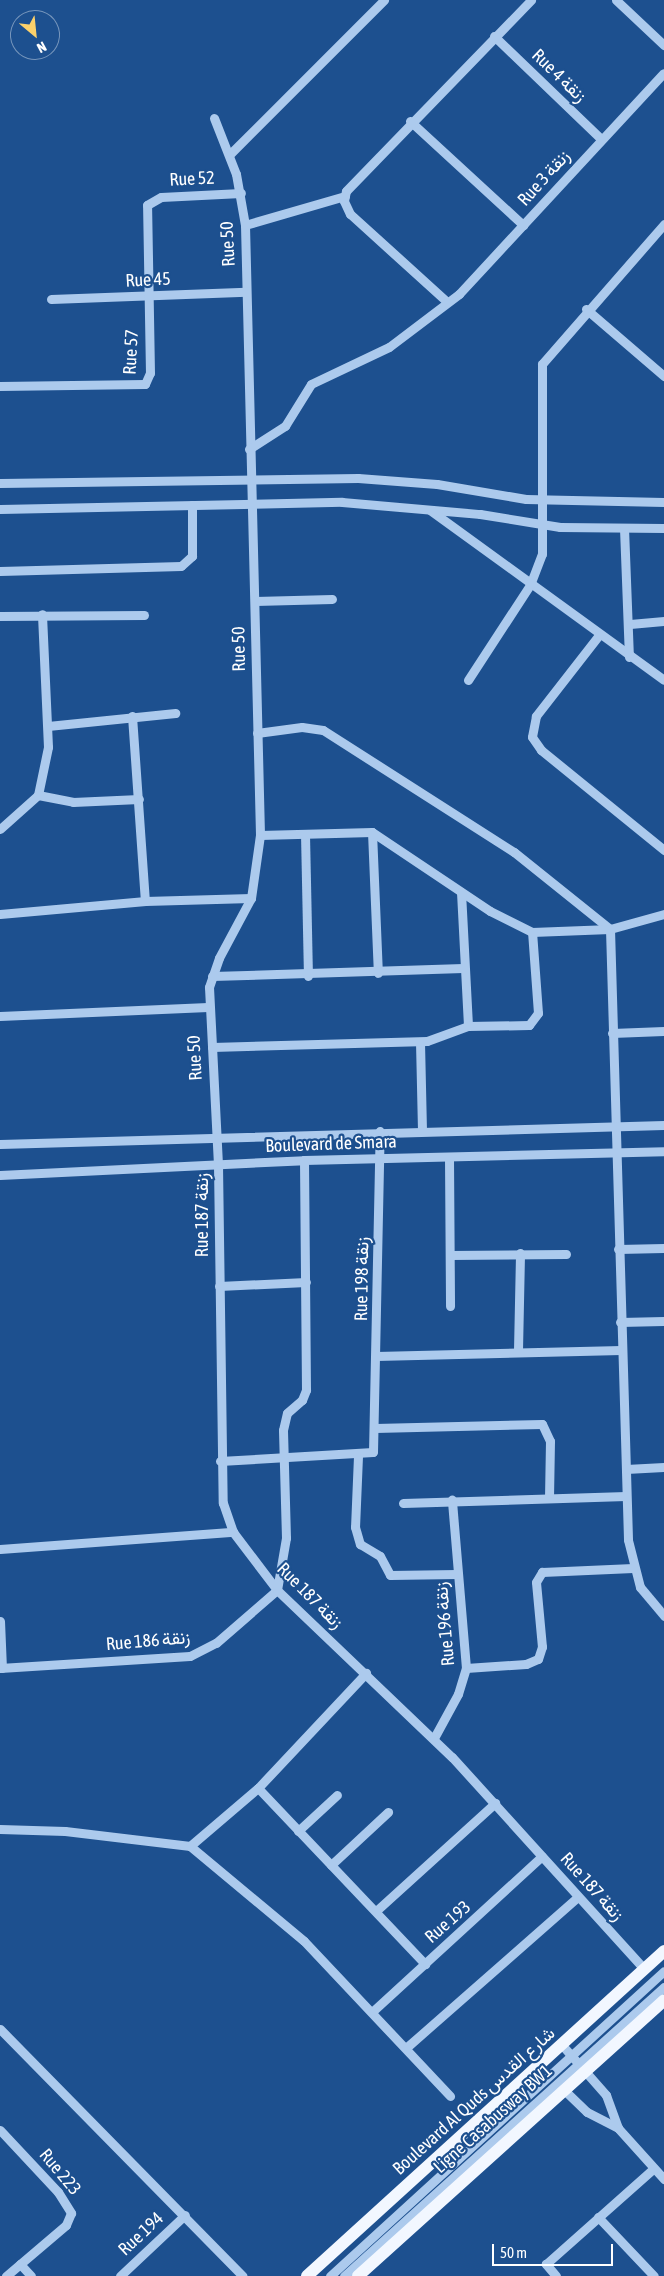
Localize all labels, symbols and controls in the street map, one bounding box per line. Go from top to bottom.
north arrow [10,10,60,60]
text: N [34,38,49,56]
street label: Rue 4 زنقة [527,45,591,107]
street label: Rue 3 زنقة [513,146,575,210]
street label: Rue 52 [169,167,215,191]
street label: Rue 50 [216,221,240,267]
street label: Rue 45 [125,268,171,292]
street label: Rue 57 [119,329,143,375]
street label: Rue 50 [228,626,250,672]
street label: Rue 50 [183,1035,207,1081]
street label: Boulevard de Smara [265,1131,397,1157]
street label: Rue 187 زنقة [191,1173,213,1257]
street label: Rue 198 زنقة [350,1237,374,1321]
street label: Rue 187 زنقة [272,1558,348,1634]
street label: Rue 196 زنقة [431,1581,459,1667]
street label: Rue 186 زنقة [105,1627,191,1655]
street label: Rue 187 زنقة [556,1848,628,1926]
street label: Rue 193 [421,1896,475,1948]
street label: Boulevard Al Quds شارع القدس [389,2023,559,2179]
street label: Ligne Casabusway BW1 [429,2060,557,2178]
street label: Rue 223 [34,2144,86,2200]
street label: Rue 194 [114,2208,168,2260]
scale bar [494,2234,615,2266]
text: 50 m [500,2244,527,2261]

